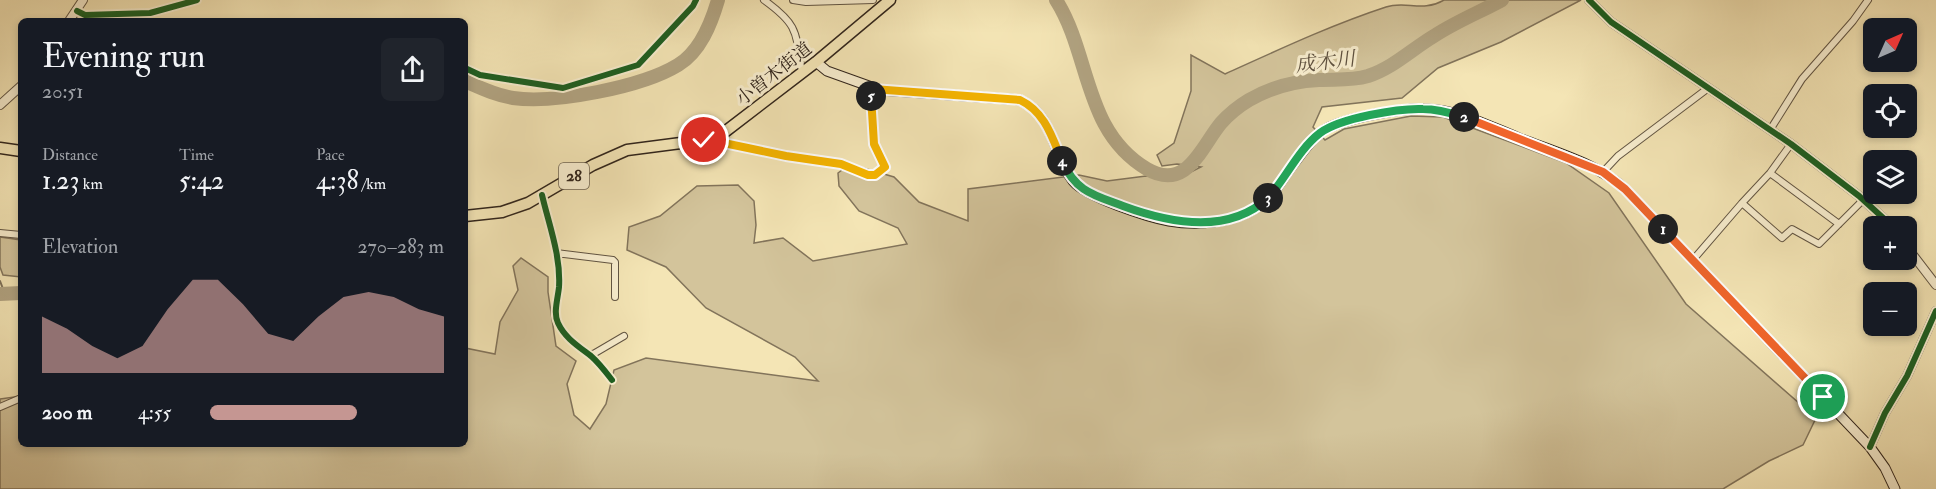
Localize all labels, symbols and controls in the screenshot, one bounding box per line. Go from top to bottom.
north arrow [1863,18,1917,72]
map controls [1863,18,1917,336]
text: Evening run [42,36,205,77]
street label: 小曽木街道 [731,37,817,111]
button: share [381,38,444,101]
water label: 成木川 [1294,46,1358,78]
text: 20:51 [42,79,83,104]
pin: 5 [856,81,886,111]
button: locate [1863,84,1917,138]
text: 5 [867,86,875,106]
pin: 2 [1449,102,1479,132]
text: 2 [1460,107,1468,127]
pin [678,114,729,165]
icon: check [687,123,720,156]
text: Distance [42,145,98,165]
text: Time [179,145,214,165]
text: Pace [316,145,345,165]
pin: 4 [1047,146,1077,176]
button: layers [1863,150,1917,204]
text: 4 [1058,151,1066,171]
road number: 28 [559,163,589,189]
text: 1.23 [42,165,80,197]
text: 5:42 [179,165,224,197]
text: 4:38 [316,165,359,197]
text: km [80,174,103,194]
text: /km [359,174,386,194]
pin: 3 [1253,183,1283,213]
text: 3 [1265,188,1271,208]
pin: 1 [1648,214,1678,244]
button: + [1863,216,1917,270]
text: 1 [1660,219,1666,239]
text: Elevation [42,234,118,259]
text: 270–283 m [358,234,444,259]
button: − [1863,282,1917,336]
pin [1797,371,1848,422]
icon: arrive [1806,380,1839,413]
text: 200 m [42,400,92,425]
text: 4:55 [138,400,171,425]

